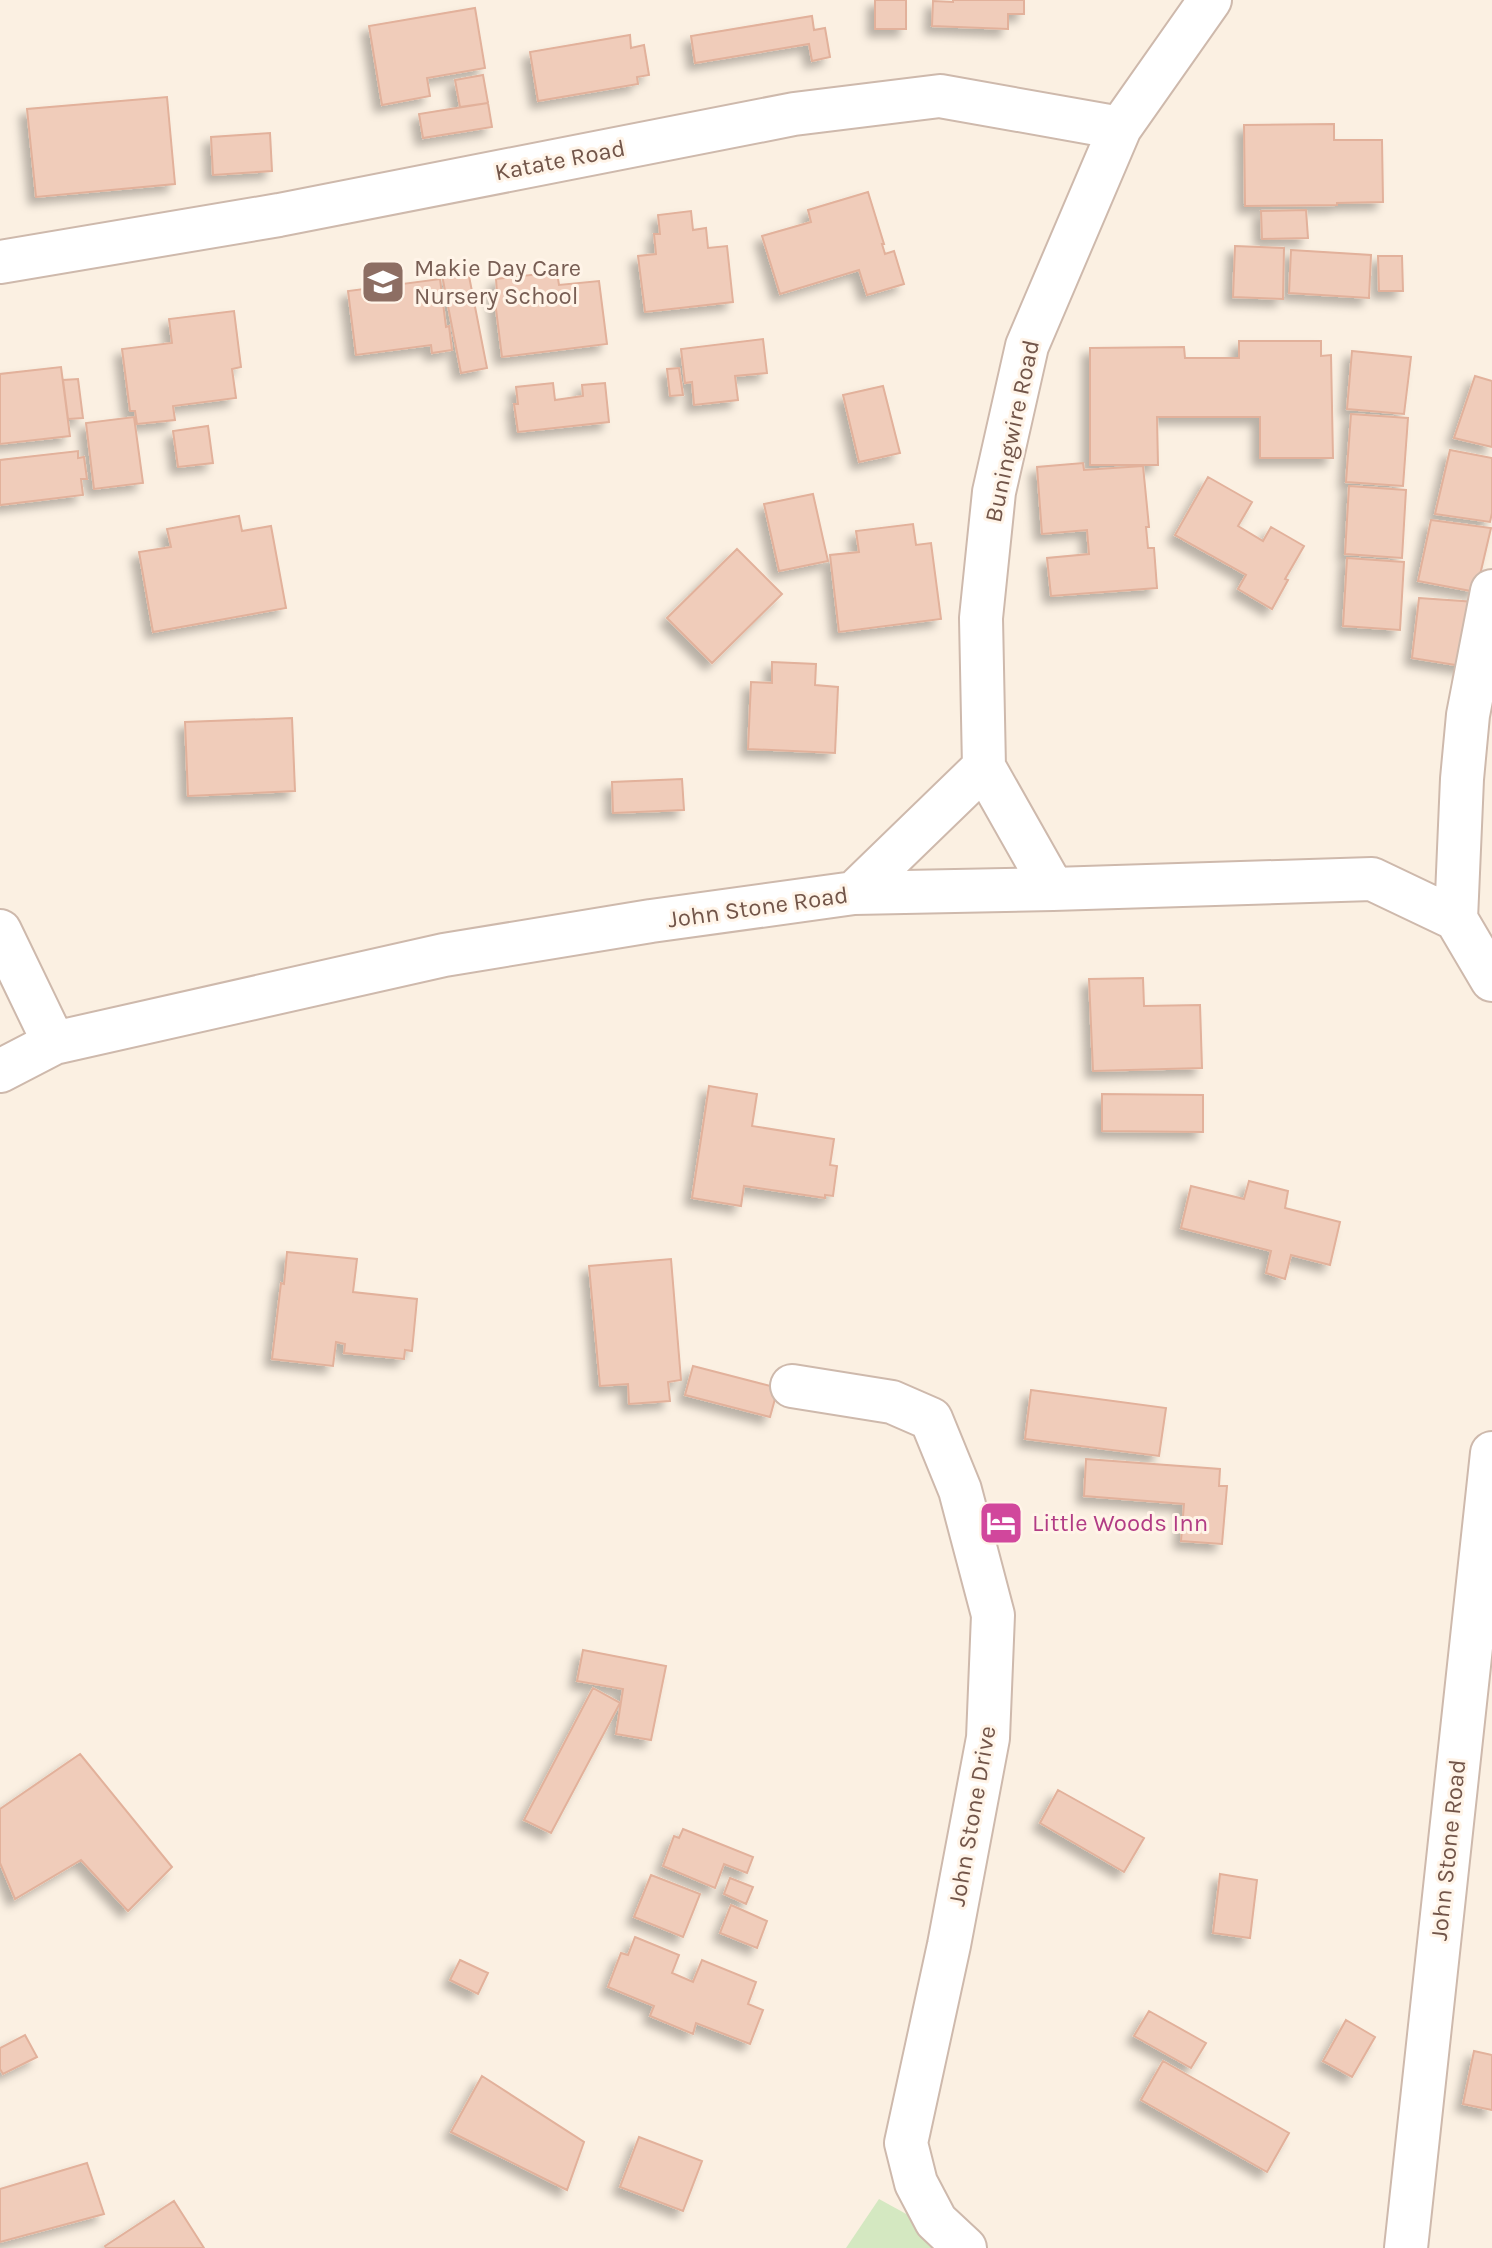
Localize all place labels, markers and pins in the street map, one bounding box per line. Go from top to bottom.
place label: Makie Day Care Nursery School [414,254,581,310]
school or university icon: Makie Day Care Nursery School [359,258,407,306]
hotel icon: Little Woods Inn [977,1499,1025,1547]
place label: Little Woods Inn [1032,1509,1208,1537]

